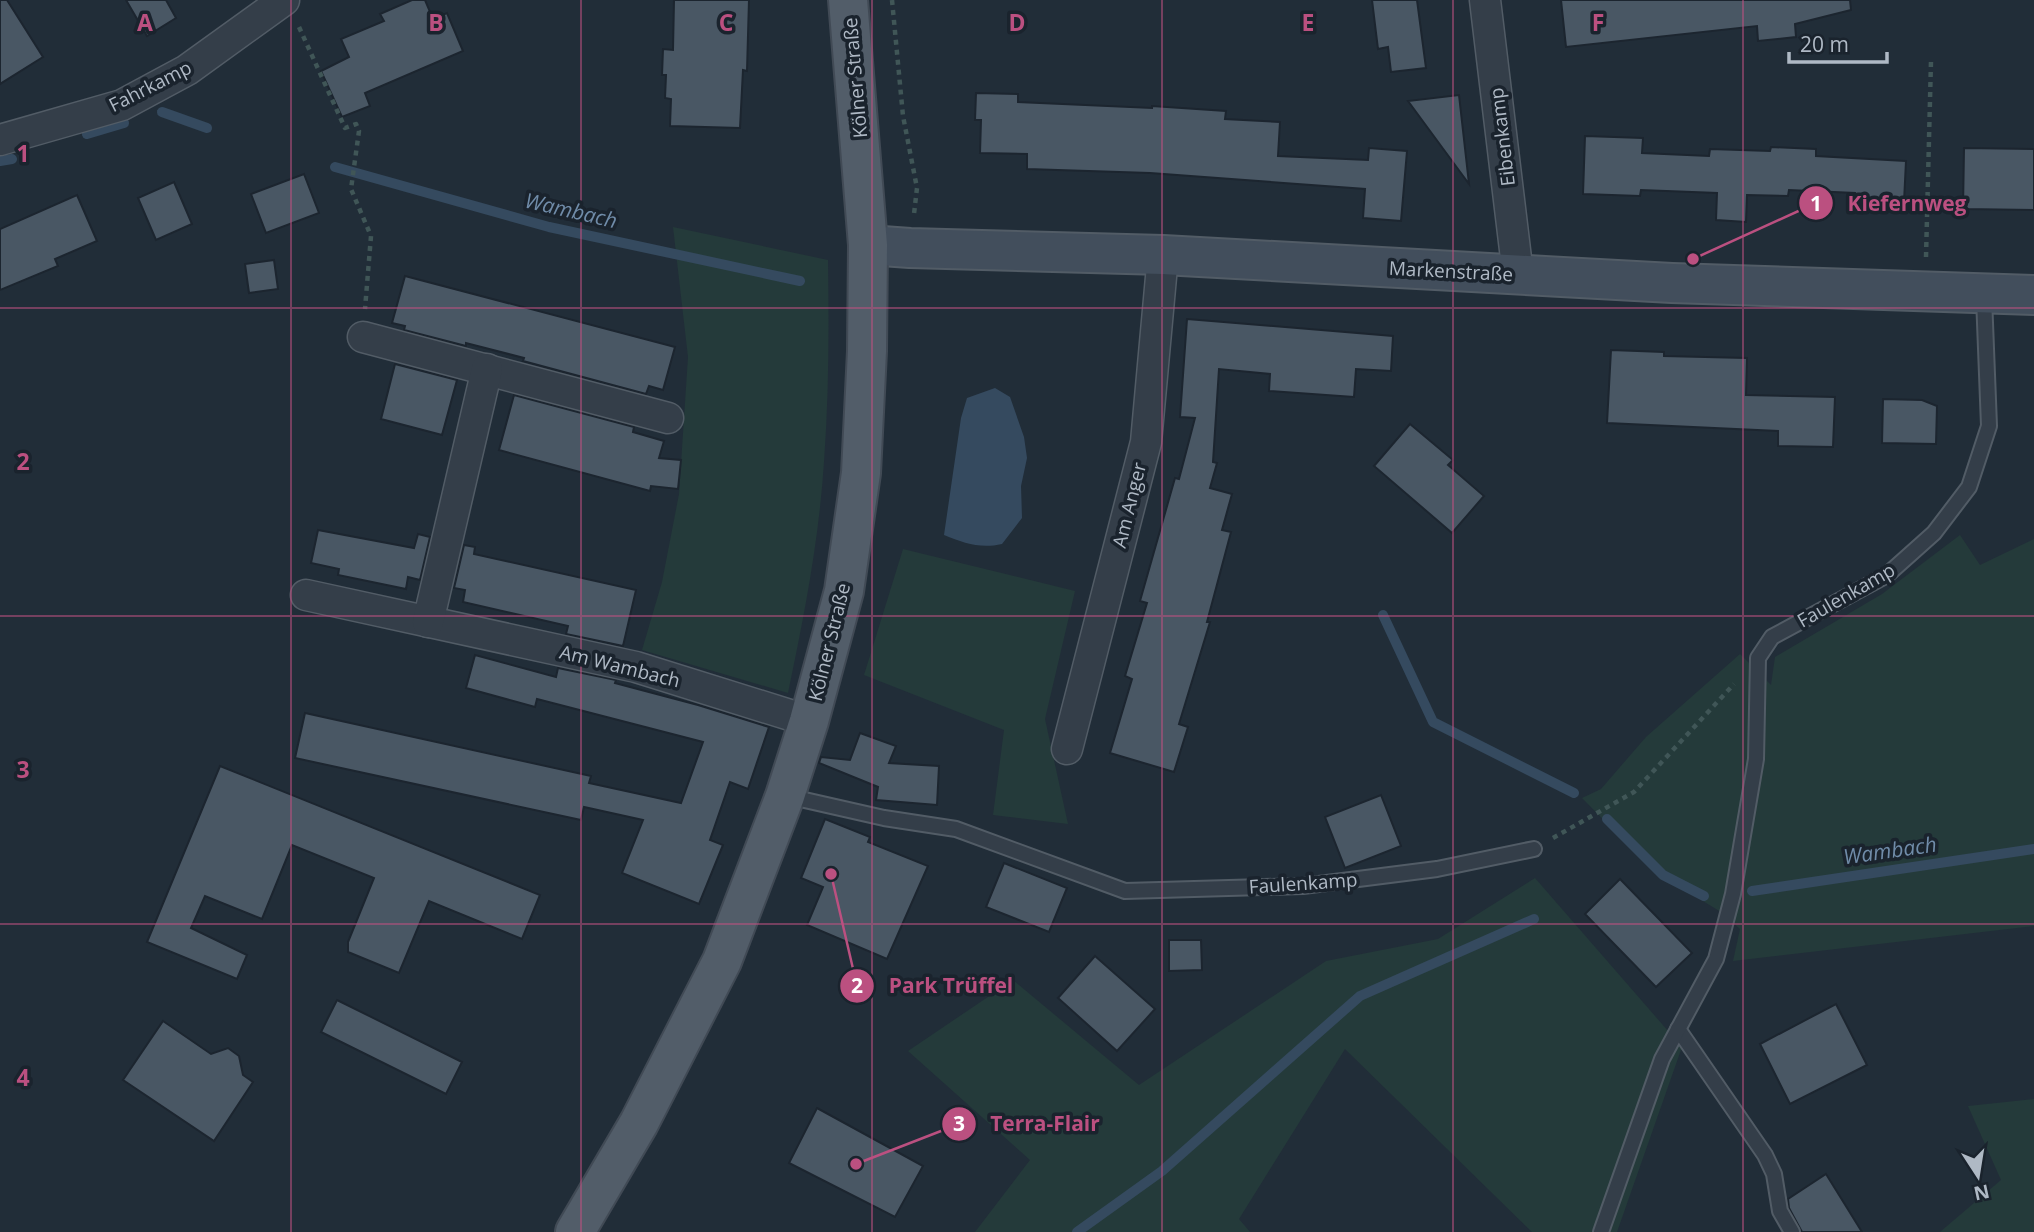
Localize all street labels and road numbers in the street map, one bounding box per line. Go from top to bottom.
street label: Kölner Straße [837,17,873,139]
street label: Fahrkamp [104,54,196,118]
street label: Eibenkamp [1483,86,1521,188]
street label: Markenstraße [1388,255,1514,287]
street label: Am Anger [1106,459,1152,550]
street label: Faulenkamp [1792,557,1900,633]
street label: Kölner Straße [802,580,856,704]
street label: Am Wambach [557,638,683,694]
street label: Faulenkamp [1248,866,1358,900]

